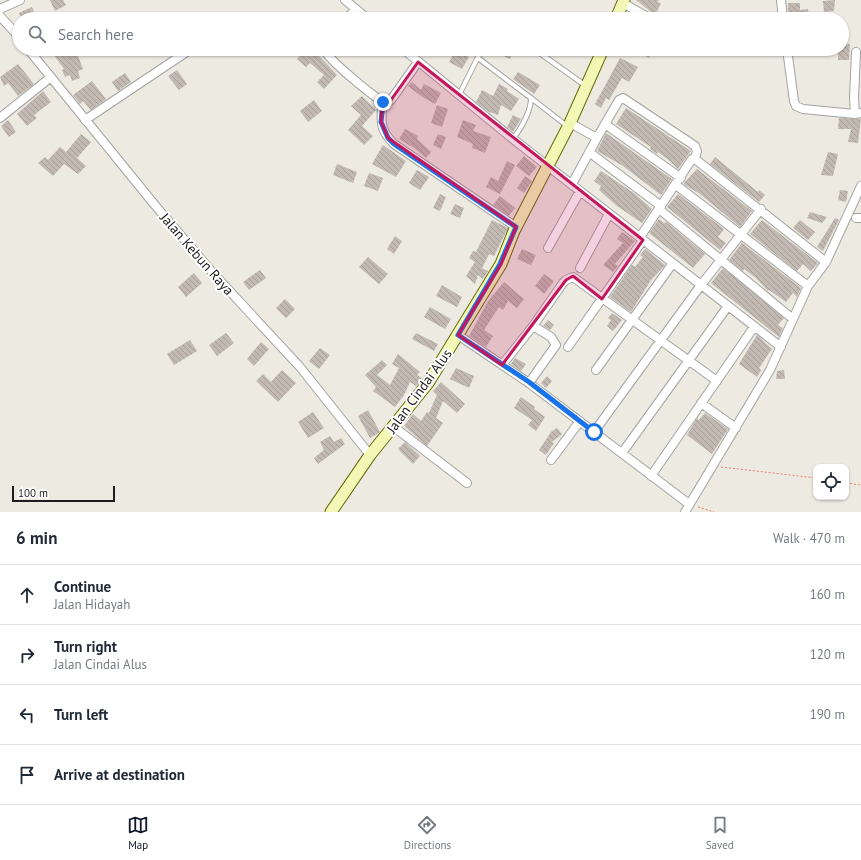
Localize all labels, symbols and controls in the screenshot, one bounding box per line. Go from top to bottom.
search box [12,12,849,56]
icon: search [26,23,48,45]
text: Search here [58,25,134,44]
route end [374,93,392,111]
street label: Jalan Kebun Raya [156,208,238,299]
street label: Jalan Cindai Alus [382,345,456,438]
route start [585,423,603,441]
map controls [813,464,849,500]
button: locate [813,464,849,500]
scale bar [12,484,115,503]
text: 100 m [18,486,48,500]
text: 6 min [16,527,57,549]
text: Walk · 470 m [773,530,845,547]
text: Continue [54,577,111,596]
icon: ahead [16,584,38,606]
text: 160 m [810,586,845,603]
text: Jalan Hidayah [54,596,130,613]
text: Turn right [54,637,117,656]
icon: right [16,644,38,666]
text: 120 m [810,646,845,663]
text: Jalan Cindai Alus [54,656,147,673]
icon: left [16,704,38,726]
text: Turn left [54,705,108,724]
text: 190 m [810,706,845,723]
icon: arrive [16,764,38,786]
text: Arrive at destination [54,765,185,784]
tab: Map [127,814,149,852]
tab: Directions [404,814,451,852]
tab: Saved [706,814,734,852]

